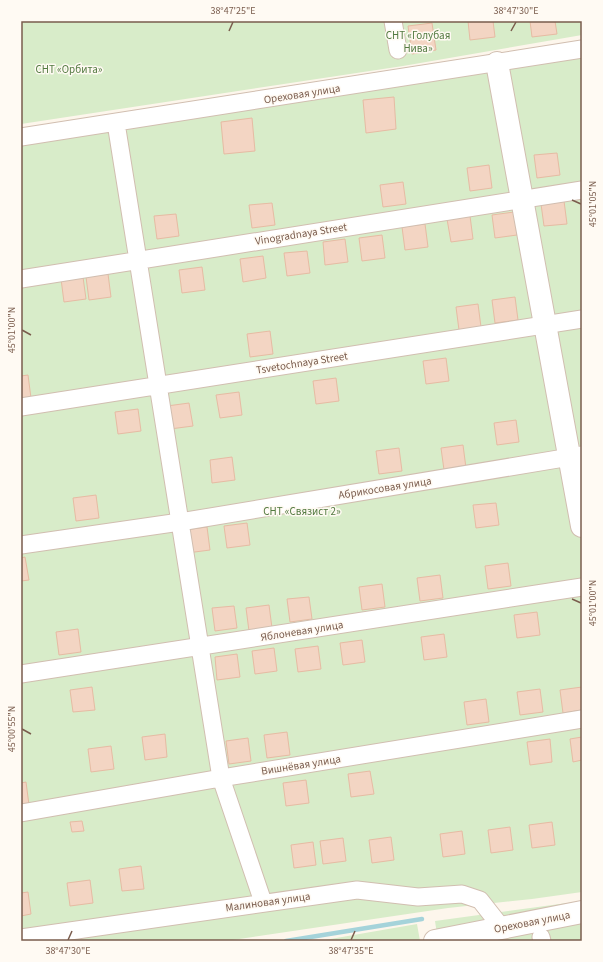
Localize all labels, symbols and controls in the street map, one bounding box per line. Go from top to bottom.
text: 38°47'25"E [210,4,256,18]
text: 38°47'30"E [493,4,539,18]
park label: СНТ «Голубая Нива» [386,28,450,56]
park label: СНТ «Орбита» [36,62,103,77]
street label: Ореховая улица [263,81,341,107]
text: 45°01'05"N [586,181,600,227]
street label: Vinogradnaya Street [254,219,348,249]
text: 45°01'00"N [5,307,19,353]
street label: Tsvetochnaya Street [255,348,349,378]
street label: Абрикосовая улица [337,473,433,503]
park label: СНТ «Связист 2» [263,504,341,519]
text: 45°01'00"N [586,580,600,626]
street label: Яблоневая улица [260,617,344,645]
text: 45°00'55"N [5,706,19,752]
street label: Вишнёвая улица [260,751,342,779]
street label: Малиновая улица [225,889,311,915]
street label: Ореховая улица [493,907,571,937]
text: 38°47'30"E [45,944,91,958]
text: 38°47'35"E [328,944,374,958]

